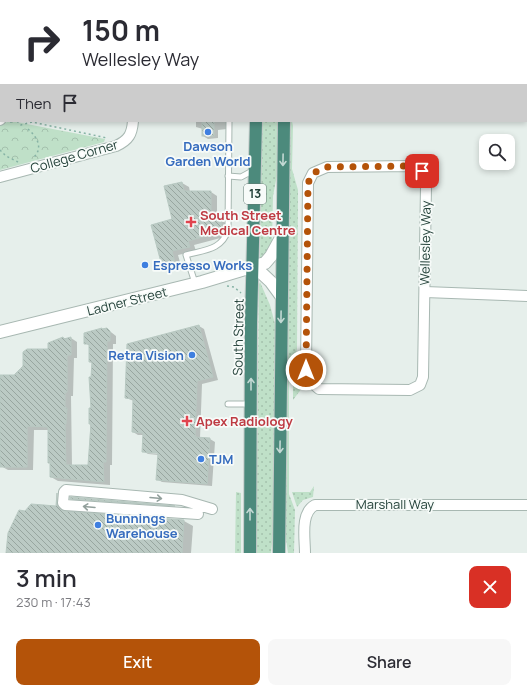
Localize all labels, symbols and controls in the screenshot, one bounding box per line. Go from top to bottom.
text: 150 m [82,11,160,49]
icon: right [16,16,68,68]
text: Wellesley Way [82,47,199,71]
icon: arrive [59,92,81,114]
text: Then [16,93,51,114]
marker: Dawson Garden World [203,127,213,137]
map controls [479,134,515,170]
button: search [479,134,515,170]
street label: College Corner [28,135,120,177]
place label: Dawson Garden World [165,137,251,170]
one-way arrow [280,153,287,166]
pin [405,154,439,188]
icon: arrive [411,160,433,182]
road number: 13 [244,184,266,204]
street label: Wellesley Way [415,200,435,286]
place label: South Street Medical Centre [200,206,296,239]
marker: South Street Medical Centre [185,216,197,228]
place label: Espresso Works [153,256,252,274]
marker: Espresso Works [140,260,150,270]
street label: Ladner Street [85,282,169,320]
street label: South Street [228,298,248,376]
one-way arrow [277,310,285,323]
place label: Retra Vision [108,346,184,364]
position arrow [285,349,327,391]
marker: Retra Vision [187,350,197,360]
one-way arrow [247,378,255,391]
place label: Apex Radiology [196,412,294,430]
marker: Apex Radiology [181,415,193,427]
one-way arrow [276,440,284,453]
place label: TJM [209,450,233,468]
marker: TJM [196,454,206,464]
one-way arrow [149,494,162,501]
street label: Marshall Way [356,495,434,513]
one-way arrow [83,503,96,510]
one-way arrow [246,508,254,521]
place label: Bunnings Warehouse [106,509,178,542]
marker: Bunnings Warehouse [93,520,103,530]
text: 3 min [16,561,77,594]
button: close [469,566,511,608]
text: 230 m · 17:43 [16,593,91,611]
button: Exit [16,639,260,685]
button: Share [268,639,511,685]

